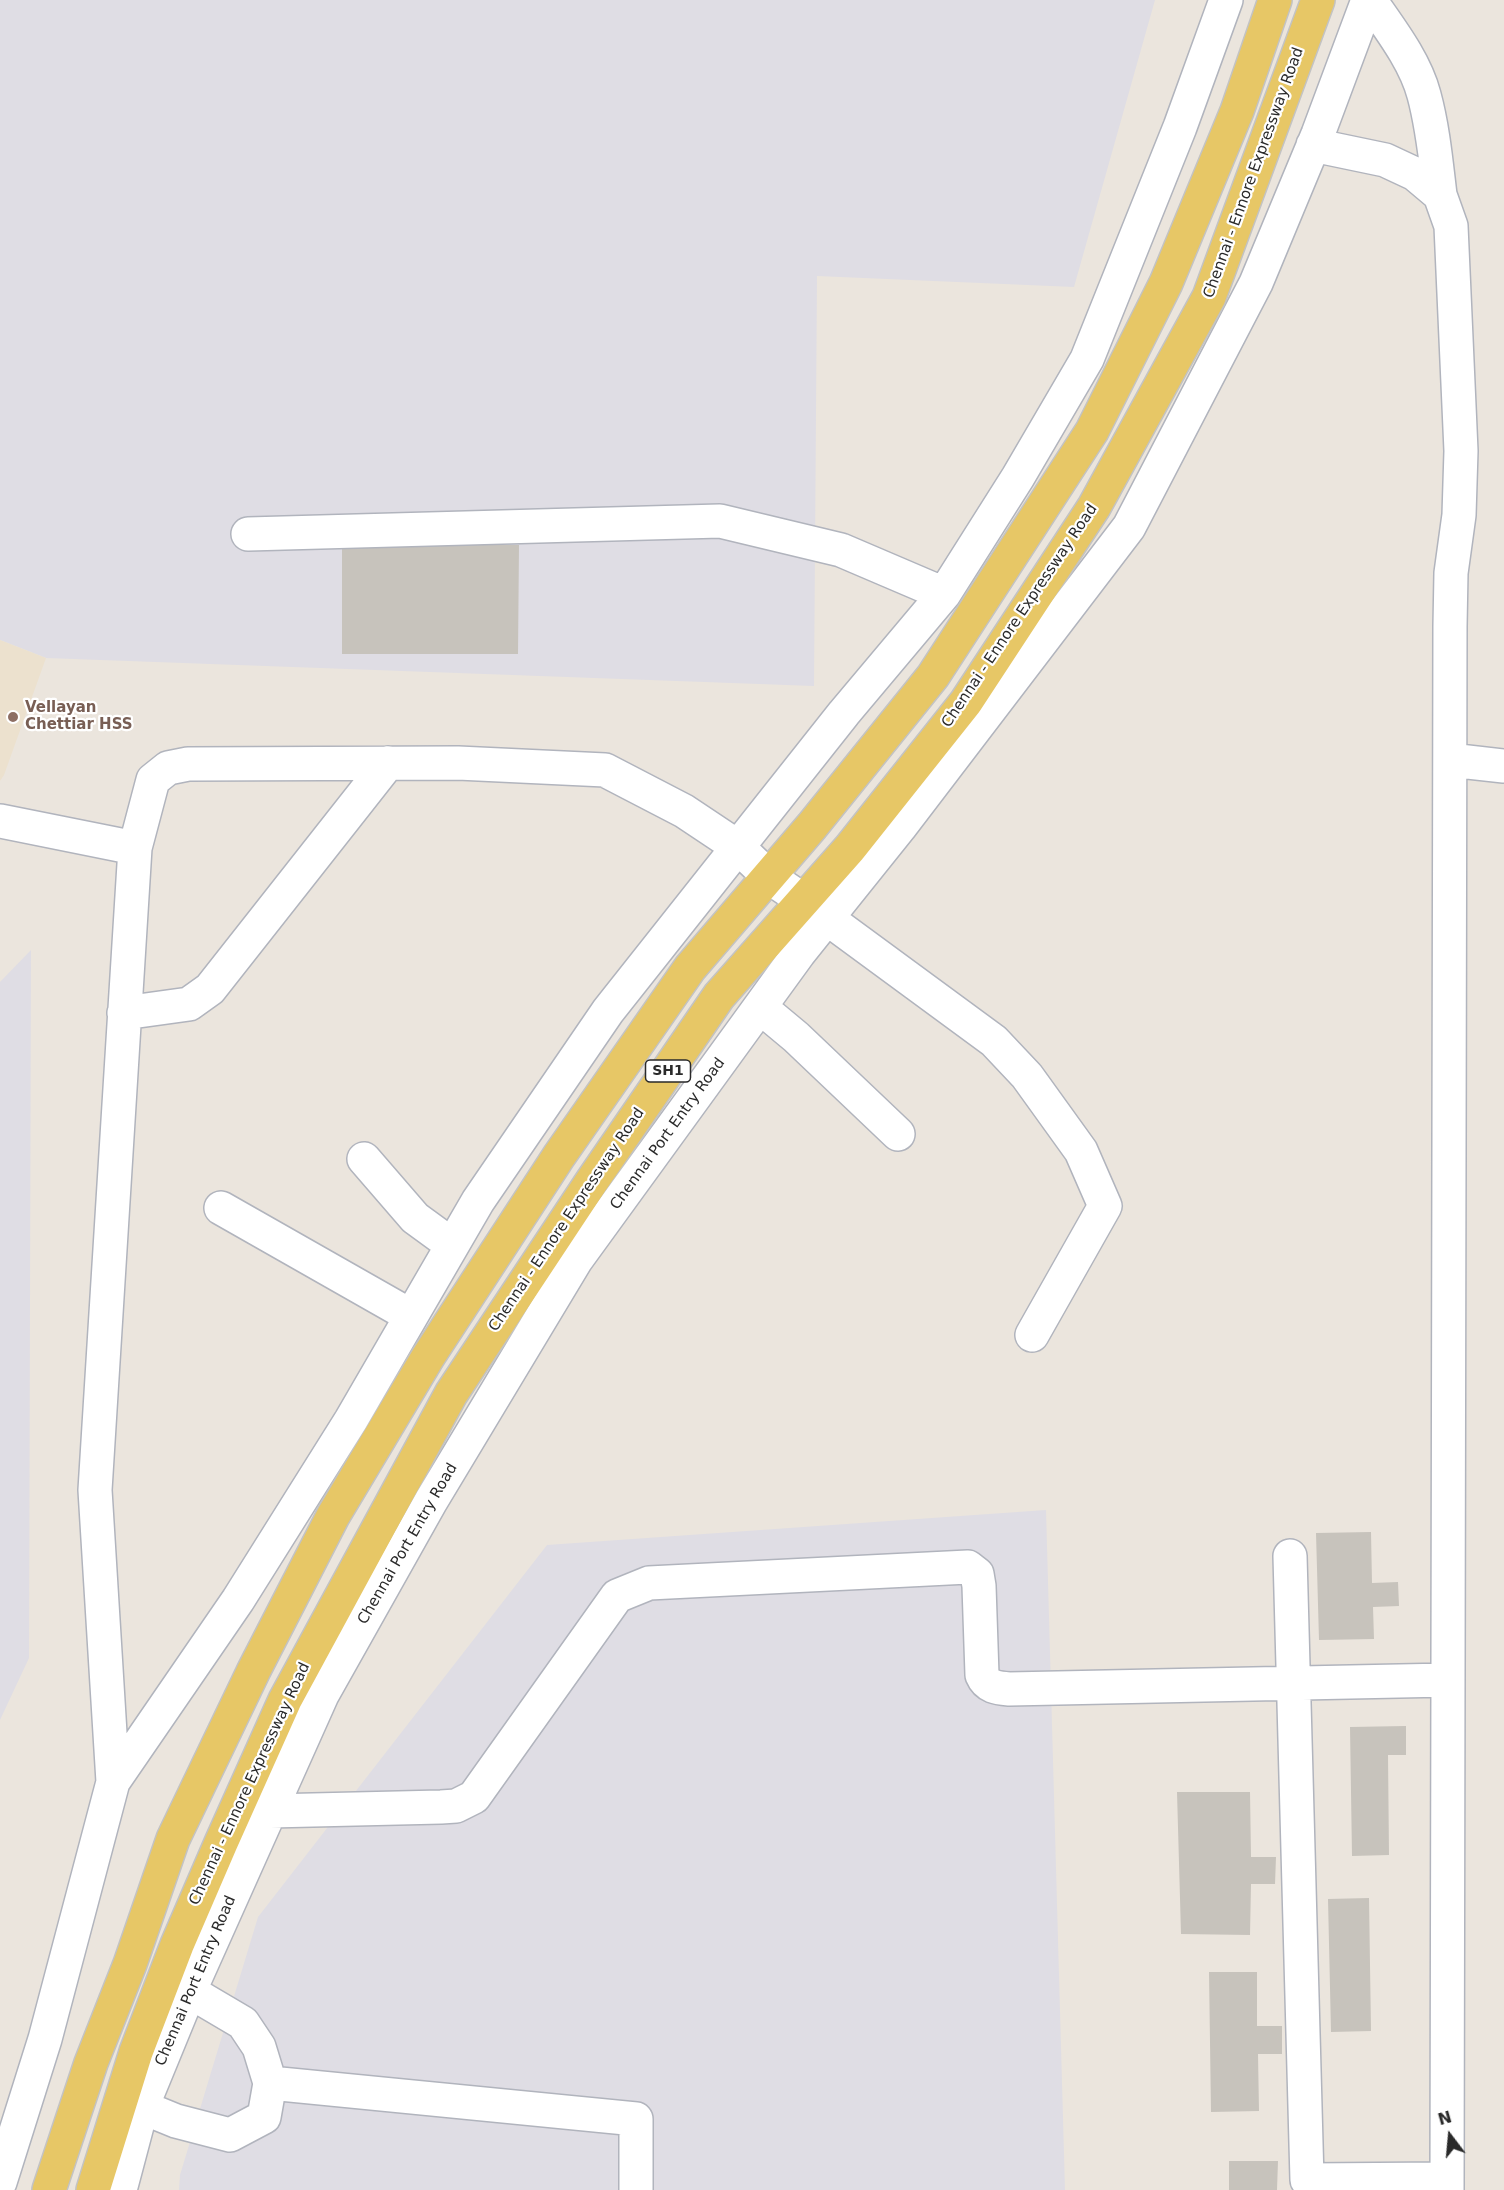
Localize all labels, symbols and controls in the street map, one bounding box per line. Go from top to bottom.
street label: Chennai - Ennore Expressway Road [1200,45,1308,301]
street label: Chennai - Ennore Expressway Road [938,501,1102,731]
place label: Vellayan Chettiar HSS [25,699,133,734]
marker: Vellayan Chettiar HSS [6,710,20,724]
street label: Chennai Port Entry Road [607,1055,729,1213]
road number: SH1 [646,1060,690,1082]
street label: Chennai - Ennore Expressway Road [485,1105,649,1335]
street label: Chennai Port Entry Road [354,1460,462,1628]
street label: Chennai - Ennore Expressway Road [186,1660,314,1908]
street label: Chennai Port Entry Road [152,1893,240,2069]
north arrow [1420,2106,1480,2166]
text: N [1436,2107,1454,2129]

